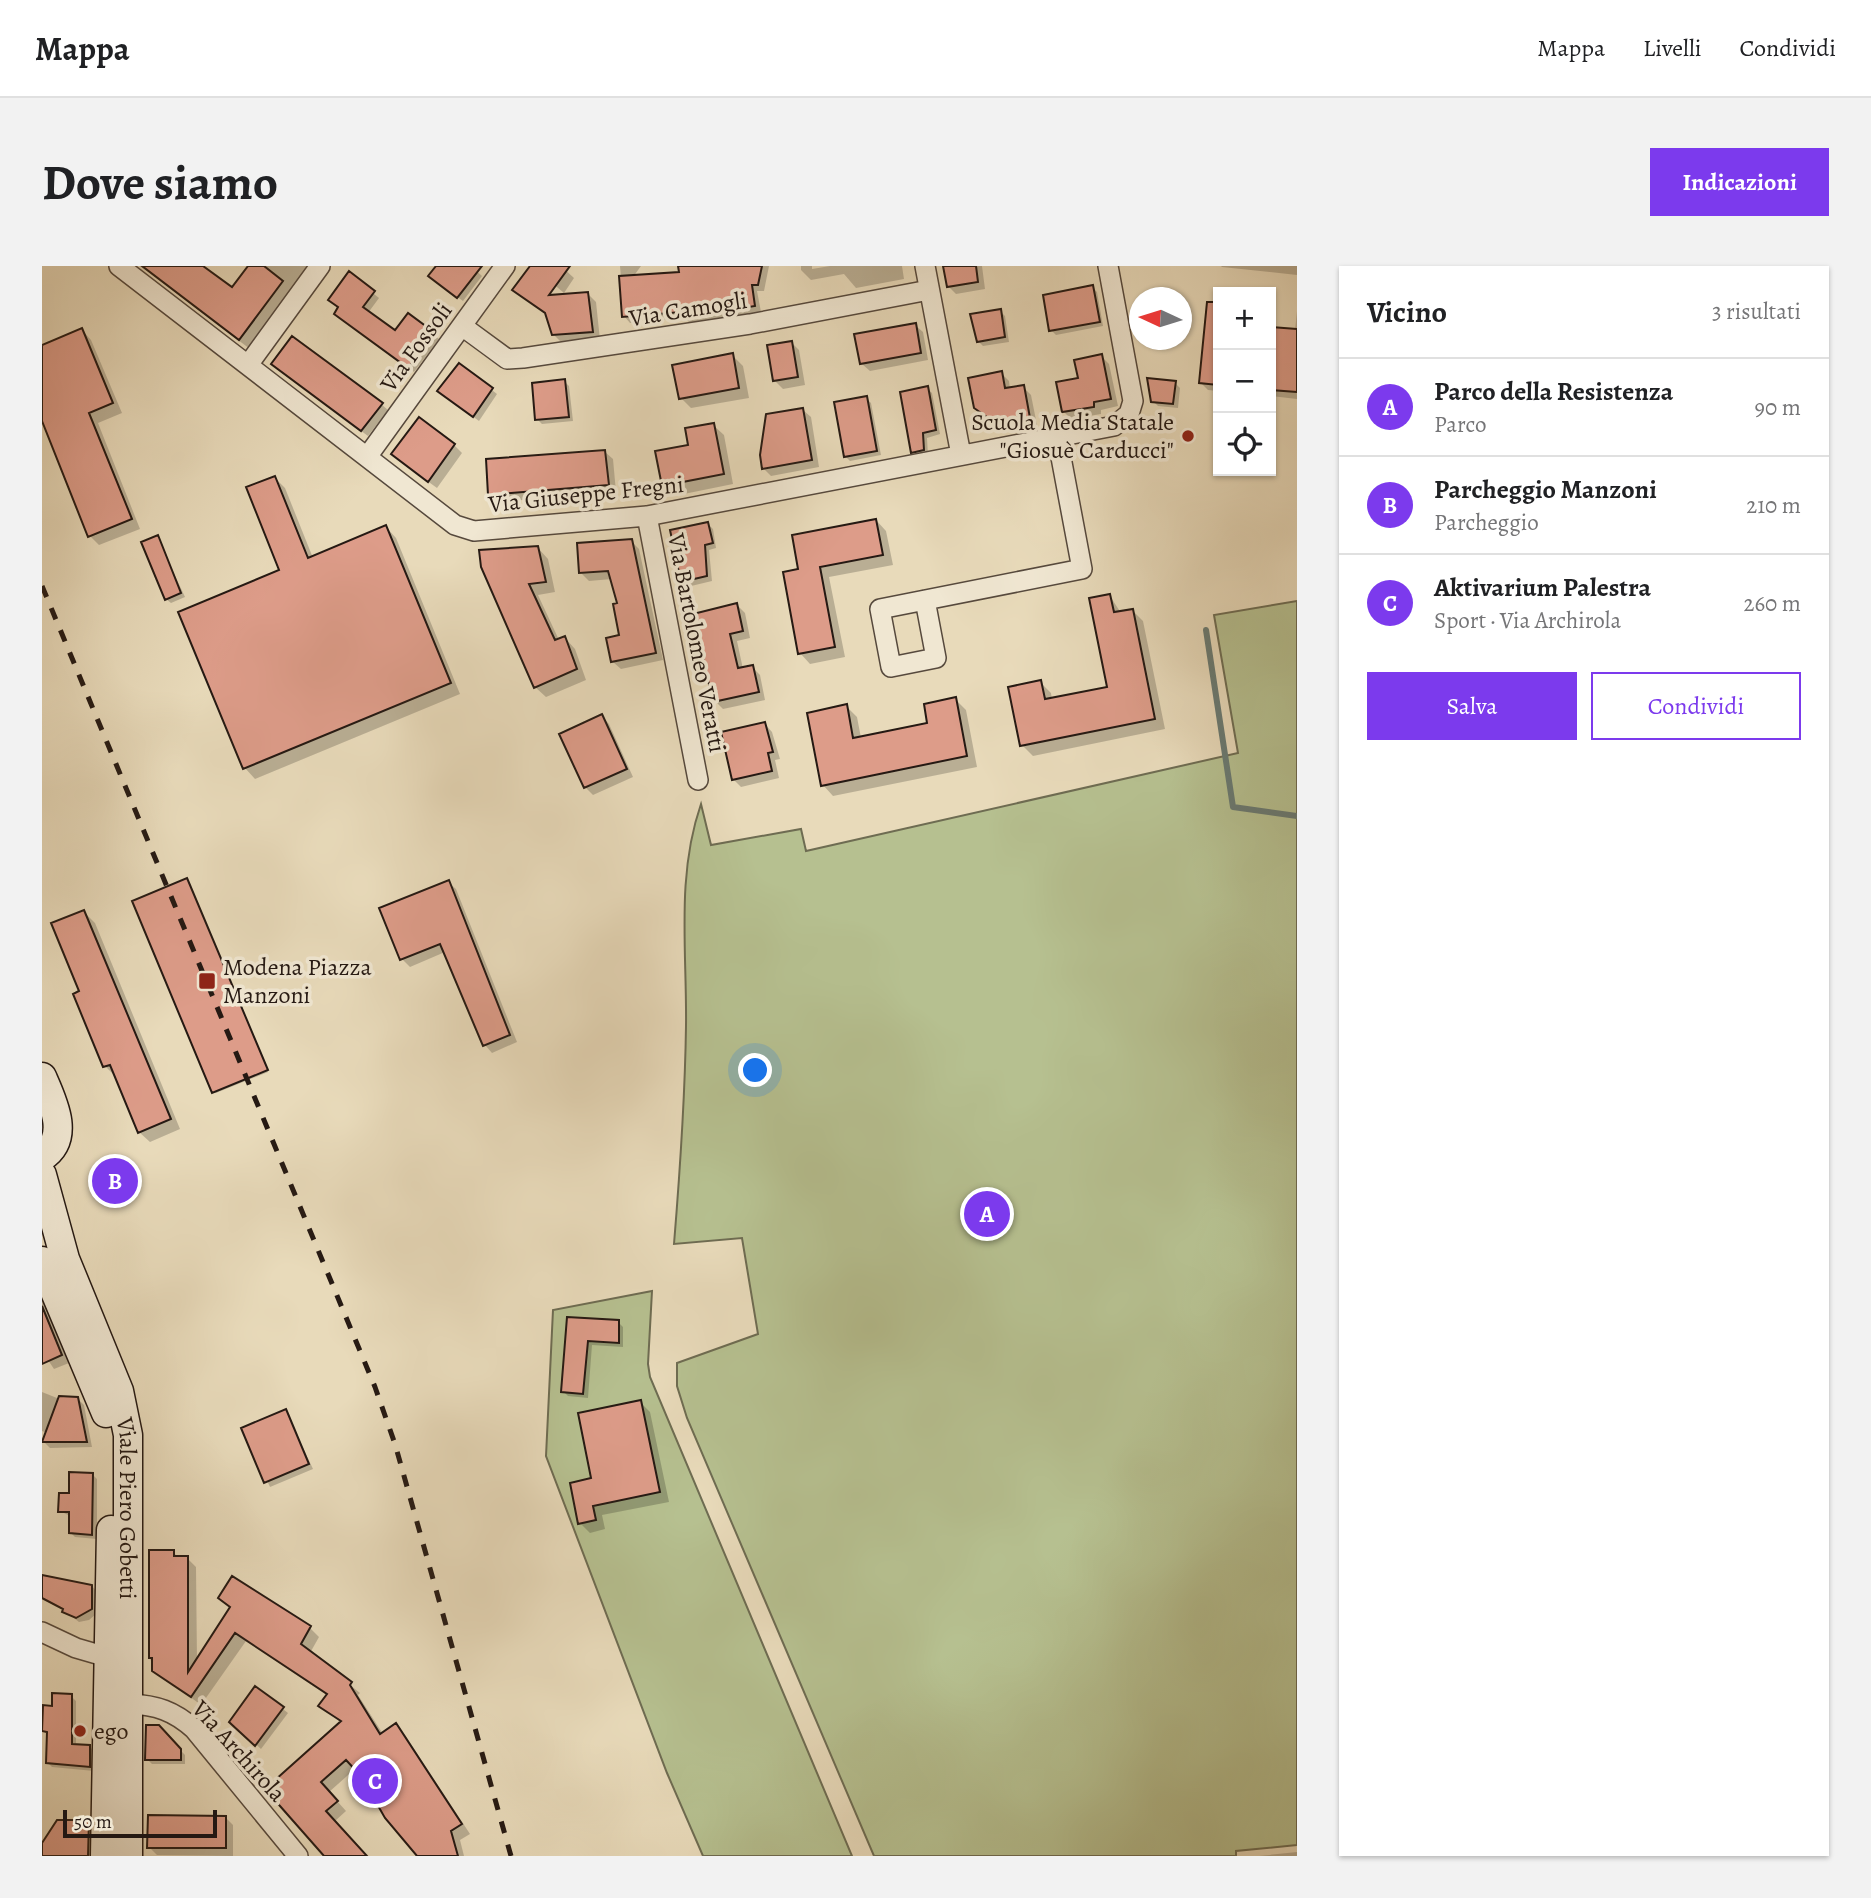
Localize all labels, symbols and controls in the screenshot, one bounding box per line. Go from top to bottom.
text: Mappa [35,26,130,71]
text: Mappa [1537,32,1605,64]
text: Livelli [1643,32,1702,64]
text: Condividi [1740,32,1836,64]
button: Indicazioni [1650,148,1829,216]
text: Dove siamo [42,149,278,216]
street label: Via Camogli [626,284,749,334]
north arrow [1129,287,1192,350]
map controls [1213,287,1276,476]
button: + [1213,287,1276,350]
text: Vicino [1367,292,1447,332]
street label: Via Fossoli [372,296,459,399]
text: 3 risultati [1712,296,1801,327]
button: − [1213,350,1276,413]
text: Parco della Resistenza [1434,374,1673,409]
text: A [1383,392,1397,423]
text: 90 m [1755,392,1801,423]
place label: Scuola Media Statale "Giosuè Carducci" [971,406,1174,466]
text: Parco [1434,409,1486,440]
button: locate [1213,413,1276,476]
marker: Scuola Media Statale "Giosuè Carducci" [1180,428,1196,444]
street label: Via Giuseppe Fregni [486,468,685,520]
text: Parcheggio Manzoni [1434,472,1657,507]
text: B [1383,490,1397,521]
text: 210 m [1746,490,1801,521]
text: Parcheggio [1434,507,1539,538]
street label: Via Bartolomeo Veratti [660,530,734,755]
text: Aktivarium Palestra [1434,570,1651,605]
text: C [1383,588,1397,619]
text: 260 m [1743,588,1801,619]
text: Sport · Via Archirola [1434,605,1621,636]
button: Salva [1367,672,1577,740]
button: Condividi [1591,672,1801,740]
place label: Modena Piazza Manzoni [223,951,373,1011]
marker: Modena Piazza Manzoni [197,971,217,991]
your location [738,1053,772,1087]
pin: B [92,1155,138,1207]
pin: A [964,1188,1010,1240]
street label: Viale Piero Gobetti [109,1413,144,1600]
street label: Via Archirola [184,1693,294,1809]
place label: ego [94,1715,129,1747]
marker: ego [72,1723,88,1739]
pin: C [352,1755,398,1807]
scale bar [63,1807,217,1839]
text: 50 m [74,1809,112,1835]

